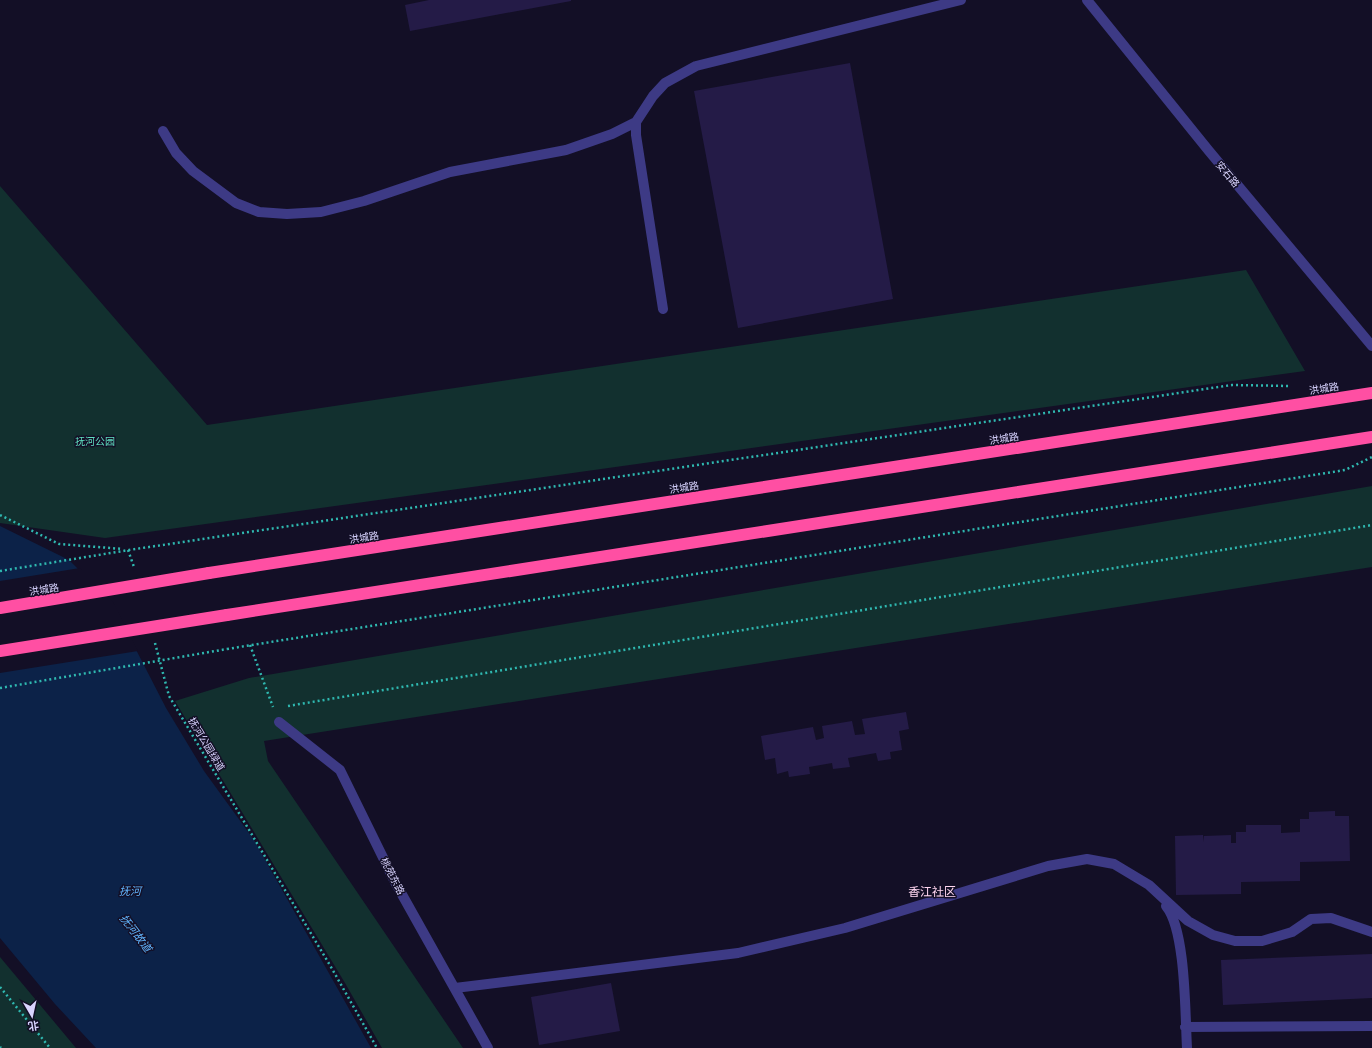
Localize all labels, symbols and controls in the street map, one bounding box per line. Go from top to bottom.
street label: 安石路 [1214,159,1242,189]
street label: 洪城路 [1308,380,1340,396]
street label: 洪城路 [988,430,1020,446]
park label: 抚河公园 [75,435,115,447]
street label: 洪城路 [668,479,700,495]
street label: 洪城路 [348,529,380,545]
street label: 洪城路 [28,581,60,597]
street label: 抚河公园绿道 [186,715,228,773]
street label: 桃苑东路 [379,855,407,897]
water label: 抚河 [119,884,143,897]
district label: 香江社区 [908,884,956,899]
water label: 抚河故道 [118,911,156,956]
north arrow [12,996,52,1036]
text: 北 [27,1019,40,1034]

